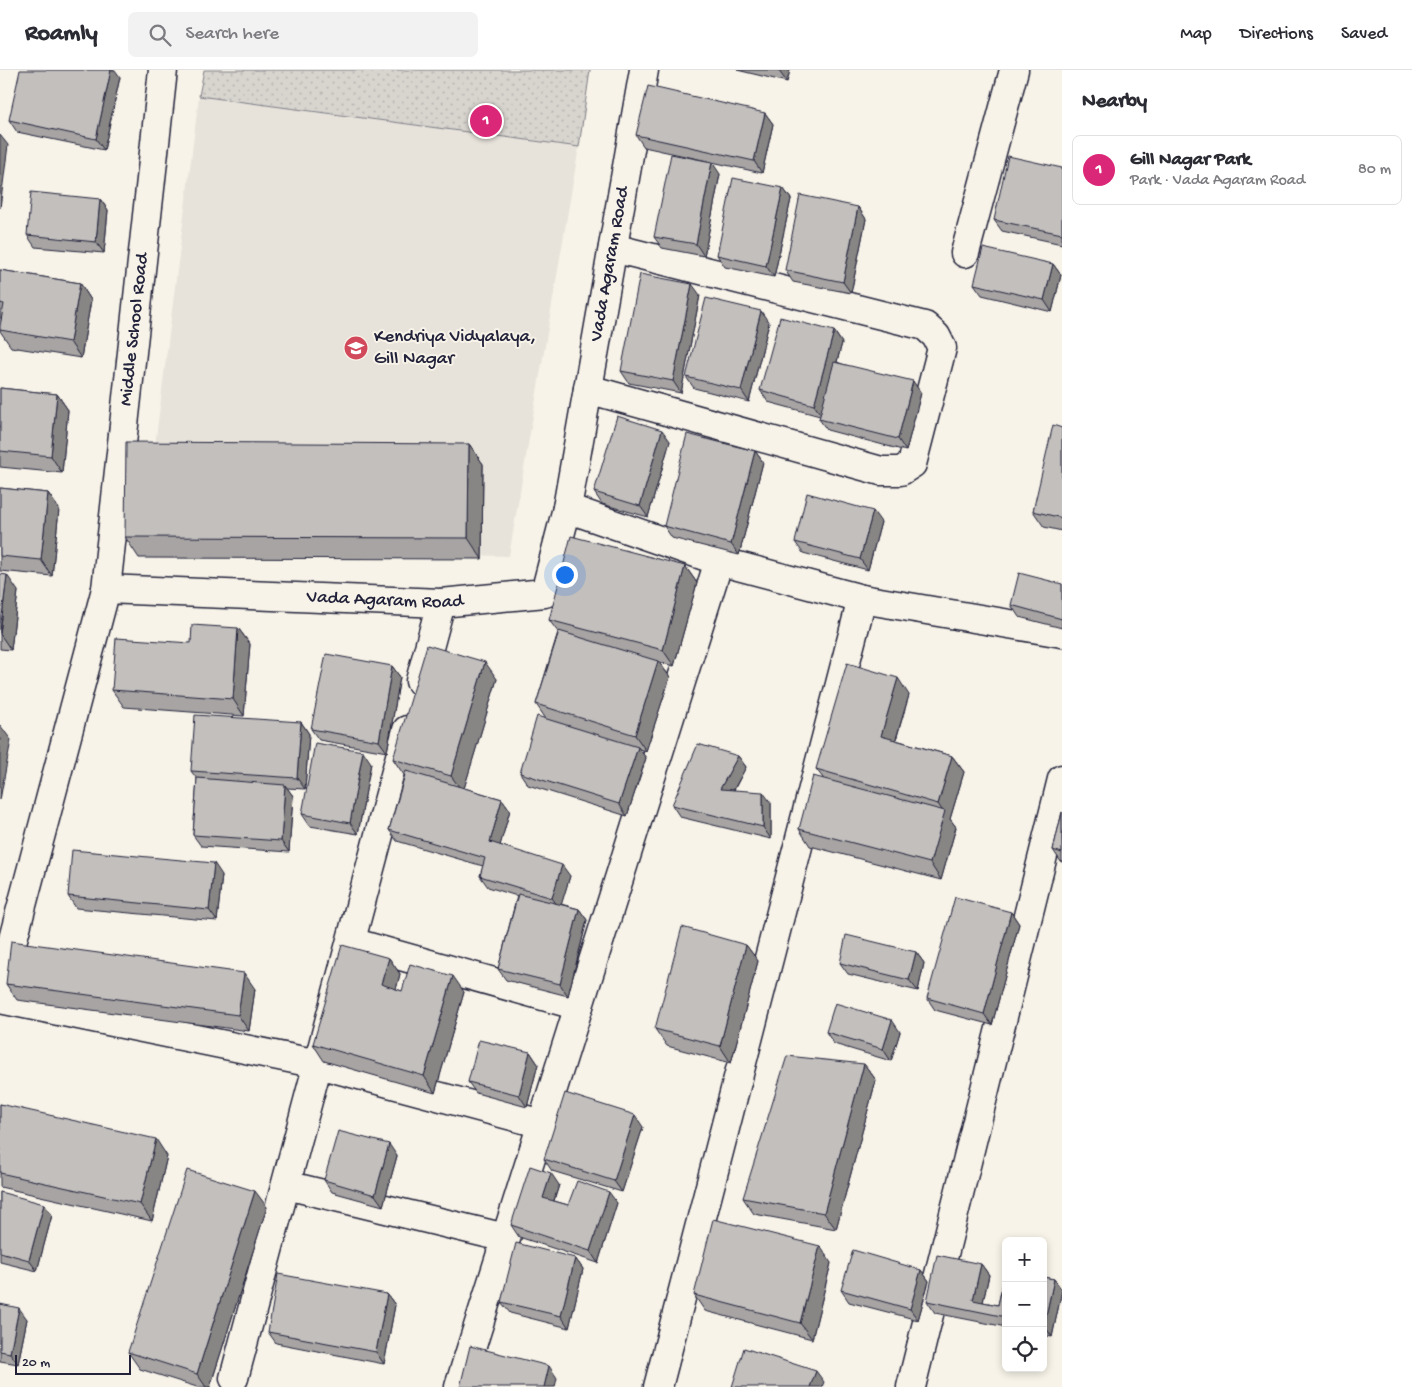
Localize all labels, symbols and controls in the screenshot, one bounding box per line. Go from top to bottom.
search box [128,12,478,57]
text: Roamly [25,20,98,49]
icon: search [146,21,174,49]
text: Search here [186,23,279,46]
text: Map [1180,24,1212,45]
text: Directions [1240,24,1313,45]
text: Saved [1341,24,1387,45]
text: Nearby [1082,90,1147,115]
pin: 1 [470,102,502,140]
text: Gill Nagar Park [1130,149,1251,172]
text: 1 [1096,161,1102,180]
text: 80 m [1358,161,1391,180]
text: Park · Vada Agaram Road [1130,172,1305,191]
street label: Vada Agaram Road [585,183,635,344]
street label: Middle School Road [115,250,155,407]
place label: Kendriya Vidyalaya, Gill Nagar [374,326,536,371]
school or university icon: Kendriya Vidyalaya, Gill Nagar [343,335,369,361]
your location [552,562,578,588]
street label: Vada Agaram Road [305,586,466,615]
map controls [1002,1237,1047,1372]
button: + [1002,1237,1047,1282]
button: − [1002,1282,1047,1327]
button: locate [1002,1327,1047,1372]
scale bar [15,1352,131,1375]
text: 20 m [22,1355,50,1372]

